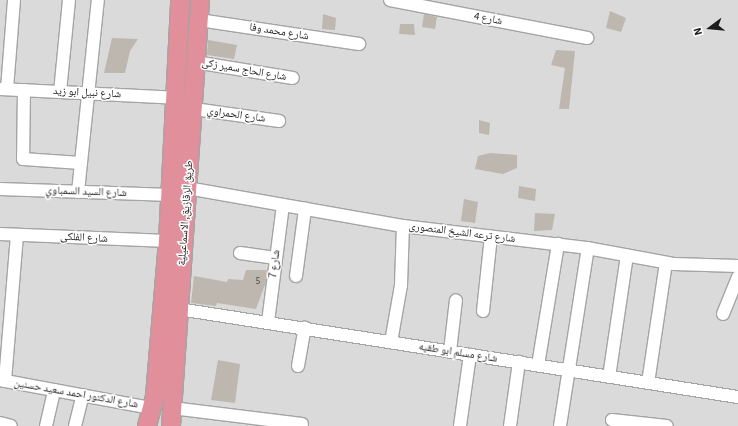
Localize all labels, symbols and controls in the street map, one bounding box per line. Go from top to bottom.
north arrow [690,8,730,48]
street label: شارع 4 [473,10,503,28]
street label: شارع محمد وفا [248,21,310,43]
text: N [690,26,706,37]
street label: شارع الحاج سمير زكى [200,56,288,84]
street label: شارع نبيل ابو زيد [53,85,121,101]
street label: شارع الحمراوي [206,104,266,126]
street label: طريق الزقازيق, الاسماعيلية [176,160,196,266]
street label: شارع السيد السمباوي [45,184,127,200]
street label: شارع ترعه الشيخ المنصورى [408,220,516,246]
street label: شارع الفلكى [60,230,108,246]
street label: شارع 7 [267,249,283,279]
house number: 5 [256,277,260,287]
street label: شارع مسلم ابو طقيه [418,340,498,366]
street label: شارع الدكتور احمد سعيد حسنين [13,377,139,411]

